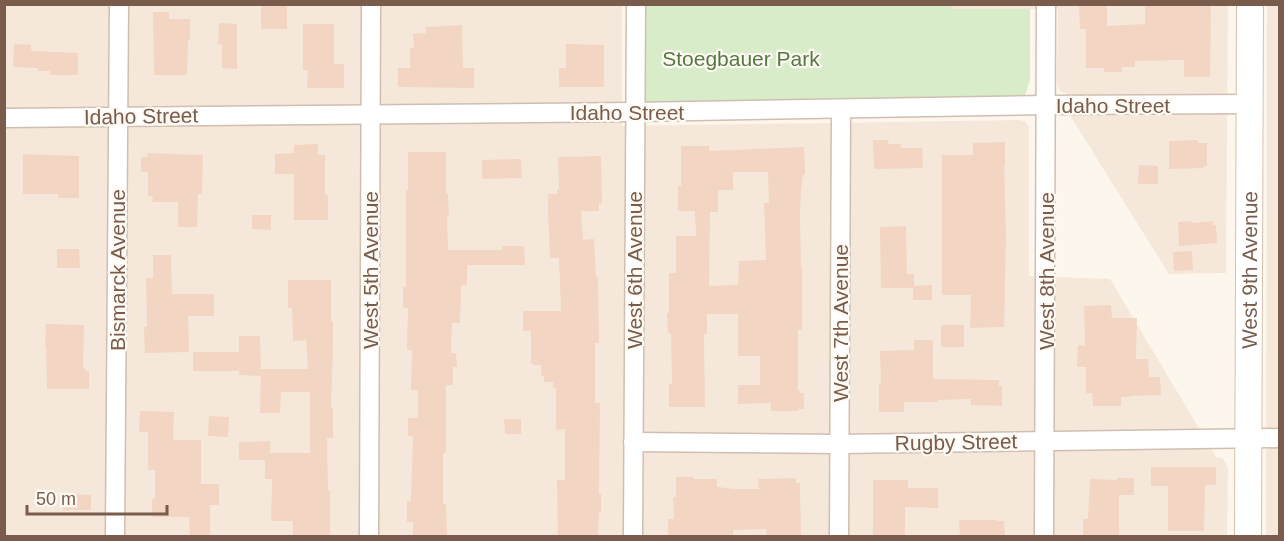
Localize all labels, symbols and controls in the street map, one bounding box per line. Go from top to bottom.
park label: Stoegbauer Park [662,47,820,70]
street label: Idaho Street [1056,94,1170,117]
street label: Idaho Street [570,101,684,124]
street label: Idaho Street [84,104,199,128]
street label: Bismarck Avenue [106,189,129,351]
street label: West 5th Avenue [359,191,382,349]
street label: West 6th Avenue [623,191,646,349]
street label: West 9th Avenue [1237,191,1261,349]
street label: West 8th Avenue [1035,192,1058,350]
street label: West 7th Avenue [829,244,852,402]
street label: Rugby Street [895,429,1018,455]
scale bar [27,478,166,516]
text: 50 m [36,489,76,509]

